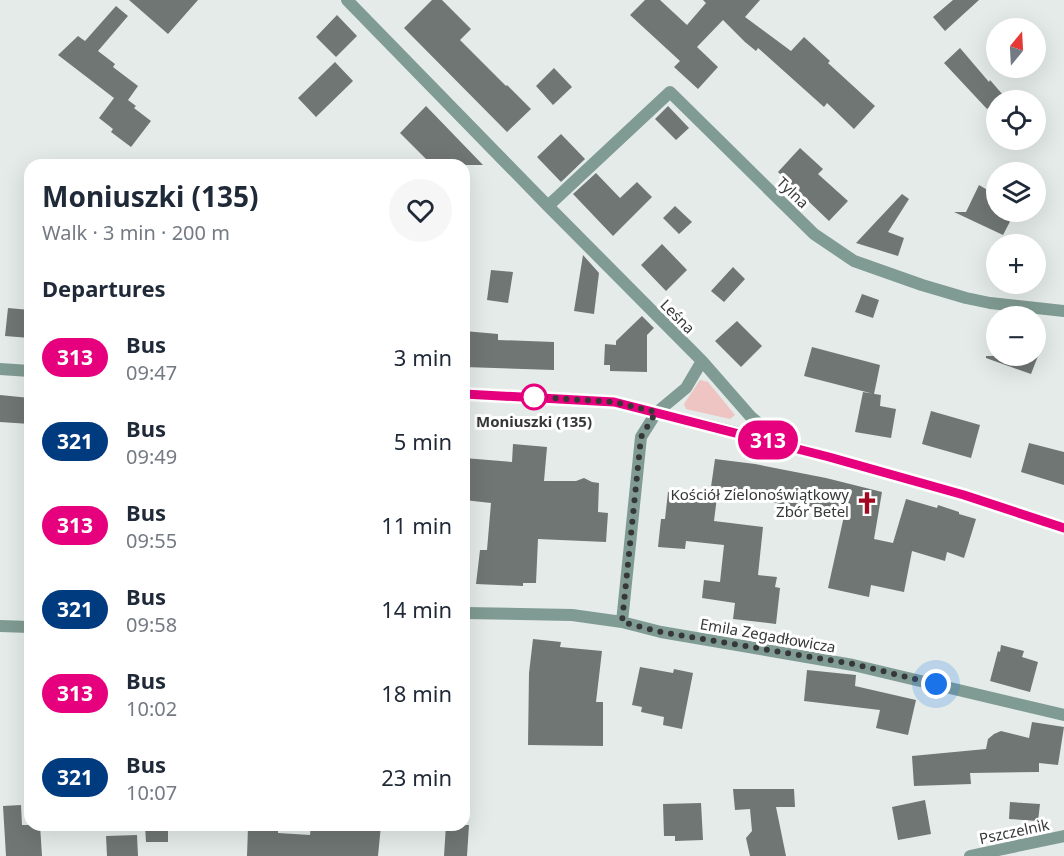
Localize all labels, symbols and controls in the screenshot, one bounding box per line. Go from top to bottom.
north arrow [986,18,1046,78]
map controls [986,18,1046,366]
button: locate [986,90,1046,150]
button: layers [986,162,1046,222]
street label: Tylna [773,172,813,212]
text: Moniuszki (135) [42,177,259,215]
button: heart [389,179,452,242]
text: Walk · 3 min · 200 m [42,219,230,246]
button: + [986,234,1046,294]
text: Departures [42,273,166,303]
street label: Leśna [656,294,700,338]
button: − [986,306,1046,366]
text: Bus [126,329,166,359]
text: 3 min [394,342,452,372]
text: 313 [57,343,93,371]
text: 09:47 [126,359,177,386]
marker: Moniuszki (135) [521,384,547,410]
place label: Moniuszki (135) [476,411,592,431]
text: Bus [126,413,166,443]
line badge: 313 [734,420,802,460]
text: 5 min [394,426,452,456]
text: 313 [750,426,786,454]
text: 321 [57,427,93,455]
text: 09:49 [126,443,177,470]
place label: Kościół Zielonoświątkowy Zbór Betel [670,484,849,521]
church icon: Kościół Zielonoświątkowy Zbór Betel [854,490,880,516]
text: Bus [126,497,166,527]
text: 11 min [381,510,452,540]
text: 313 [57,511,93,539]
text: 09:55 [126,527,177,554]
text: Bus [126,581,166,611]
text: 14 min [381,594,452,624]
text: 321 [57,595,93,623]
text: 09:58 [126,611,177,638]
street label: Emila Zegadłowicza [699,613,837,657]
text: Bus [126,665,166,695]
your location [921,669,951,699]
text: 18 min [381,678,452,708]
text: 313 [57,679,93,707]
text: 10:02 [126,695,177,722]
text: Bus [126,749,166,779]
text: 23 min [381,762,452,792]
text: 321 [57,763,93,791]
text: 10:07 [126,779,177,806]
street label: Pszczelnik [977,814,1051,848]

